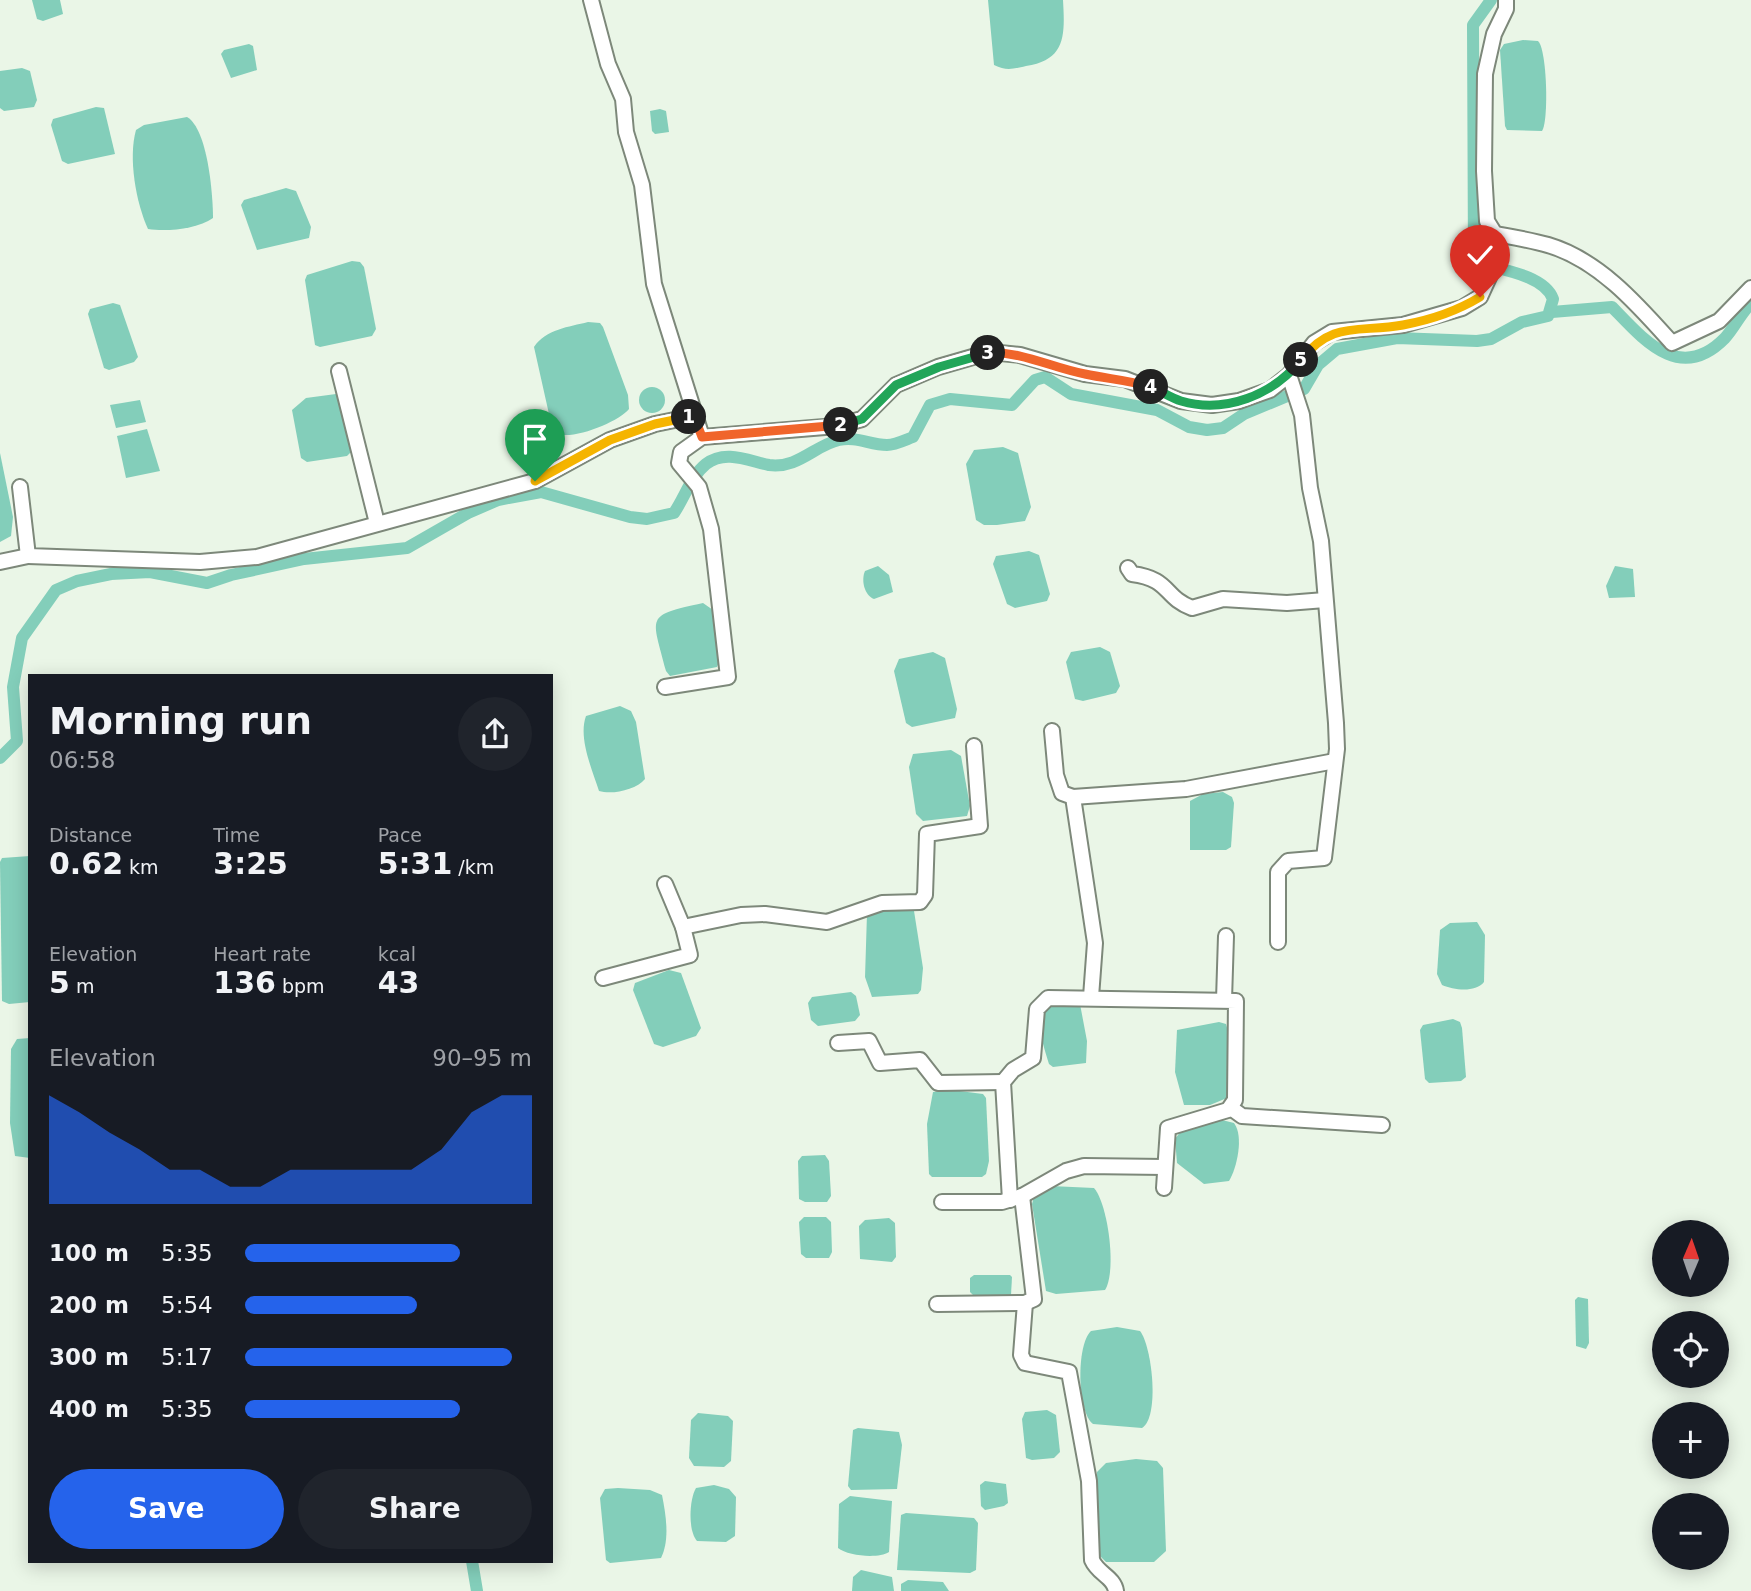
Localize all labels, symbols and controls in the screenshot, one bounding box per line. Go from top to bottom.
pin [1450,225,1510,297]
icon: check [1461,236,1499,274]
pin: 3 [970,336,1006,370]
text: 3 [981,341,994,363]
pin: 5 [1284,342,1318,378]
text: 5 [1294,348,1307,370]
pin: 4 [1134,370,1168,404]
text: 4 [1144,375,1157,397]
pin: 1 [672,400,706,434]
text: 1 [682,405,695,427]
pin: 2 [824,408,858,442]
pin [505,409,565,481]
text: 2 [834,413,847,435]
icon: arrive [516,420,554,458]
button: share [458,697,532,771]
text: Morning run [49,699,312,743]
text: 06:58 [49,747,115,773]
text: Distance [49,824,132,846]
text: Time [213,824,260,846]
text: Pace [378,824,422,846]
text: 0.62 [49,846,123,881]
text: 3:25 [213,846,288,881]
text: 5:31 [378,846,452,881]
text: km [123,856,159,878]
text: /km [452,856,494,878]
text: Elevation [49,943,137,965]
text: Heart rate [213,943,311,965]
text: kcal [378,943,416,965]
text: 5 [49,965,70,1000]
text: 136 [213,965,276,1000]
text: 43 [378,965,419,1000]
text: m [70,975,94,997]
text: bpm [276,975,325,997]
text: Elevation [49,1045,156,1071]
text: 90–95 m [432,1045,532,1071]
north arrow [1652,1220,1729,1297]
map controls [1652,1220,1729,1570]
text: 100 m [49,1240,129,1266]
text: 5:35 [161,1240,213,1266]
text: 200 m [49,1292,129,1318]
text: 5:54 [161,1292,213,1318]
button: locate [1652,1311,1729,1388]
text: 300 m [49,1344,129,1370]
text: 5:17 [161,1344,213,1370]
text: 400 m [49,1396,129,1422]
text: 5:35 [161,1396,213,1422]
button: + [1652,1402,1729,1479]
button: Save [49,1469,284,1549]
button: Share [298,1469,532,1549]
button: − [1652,1493,1729,1570]

